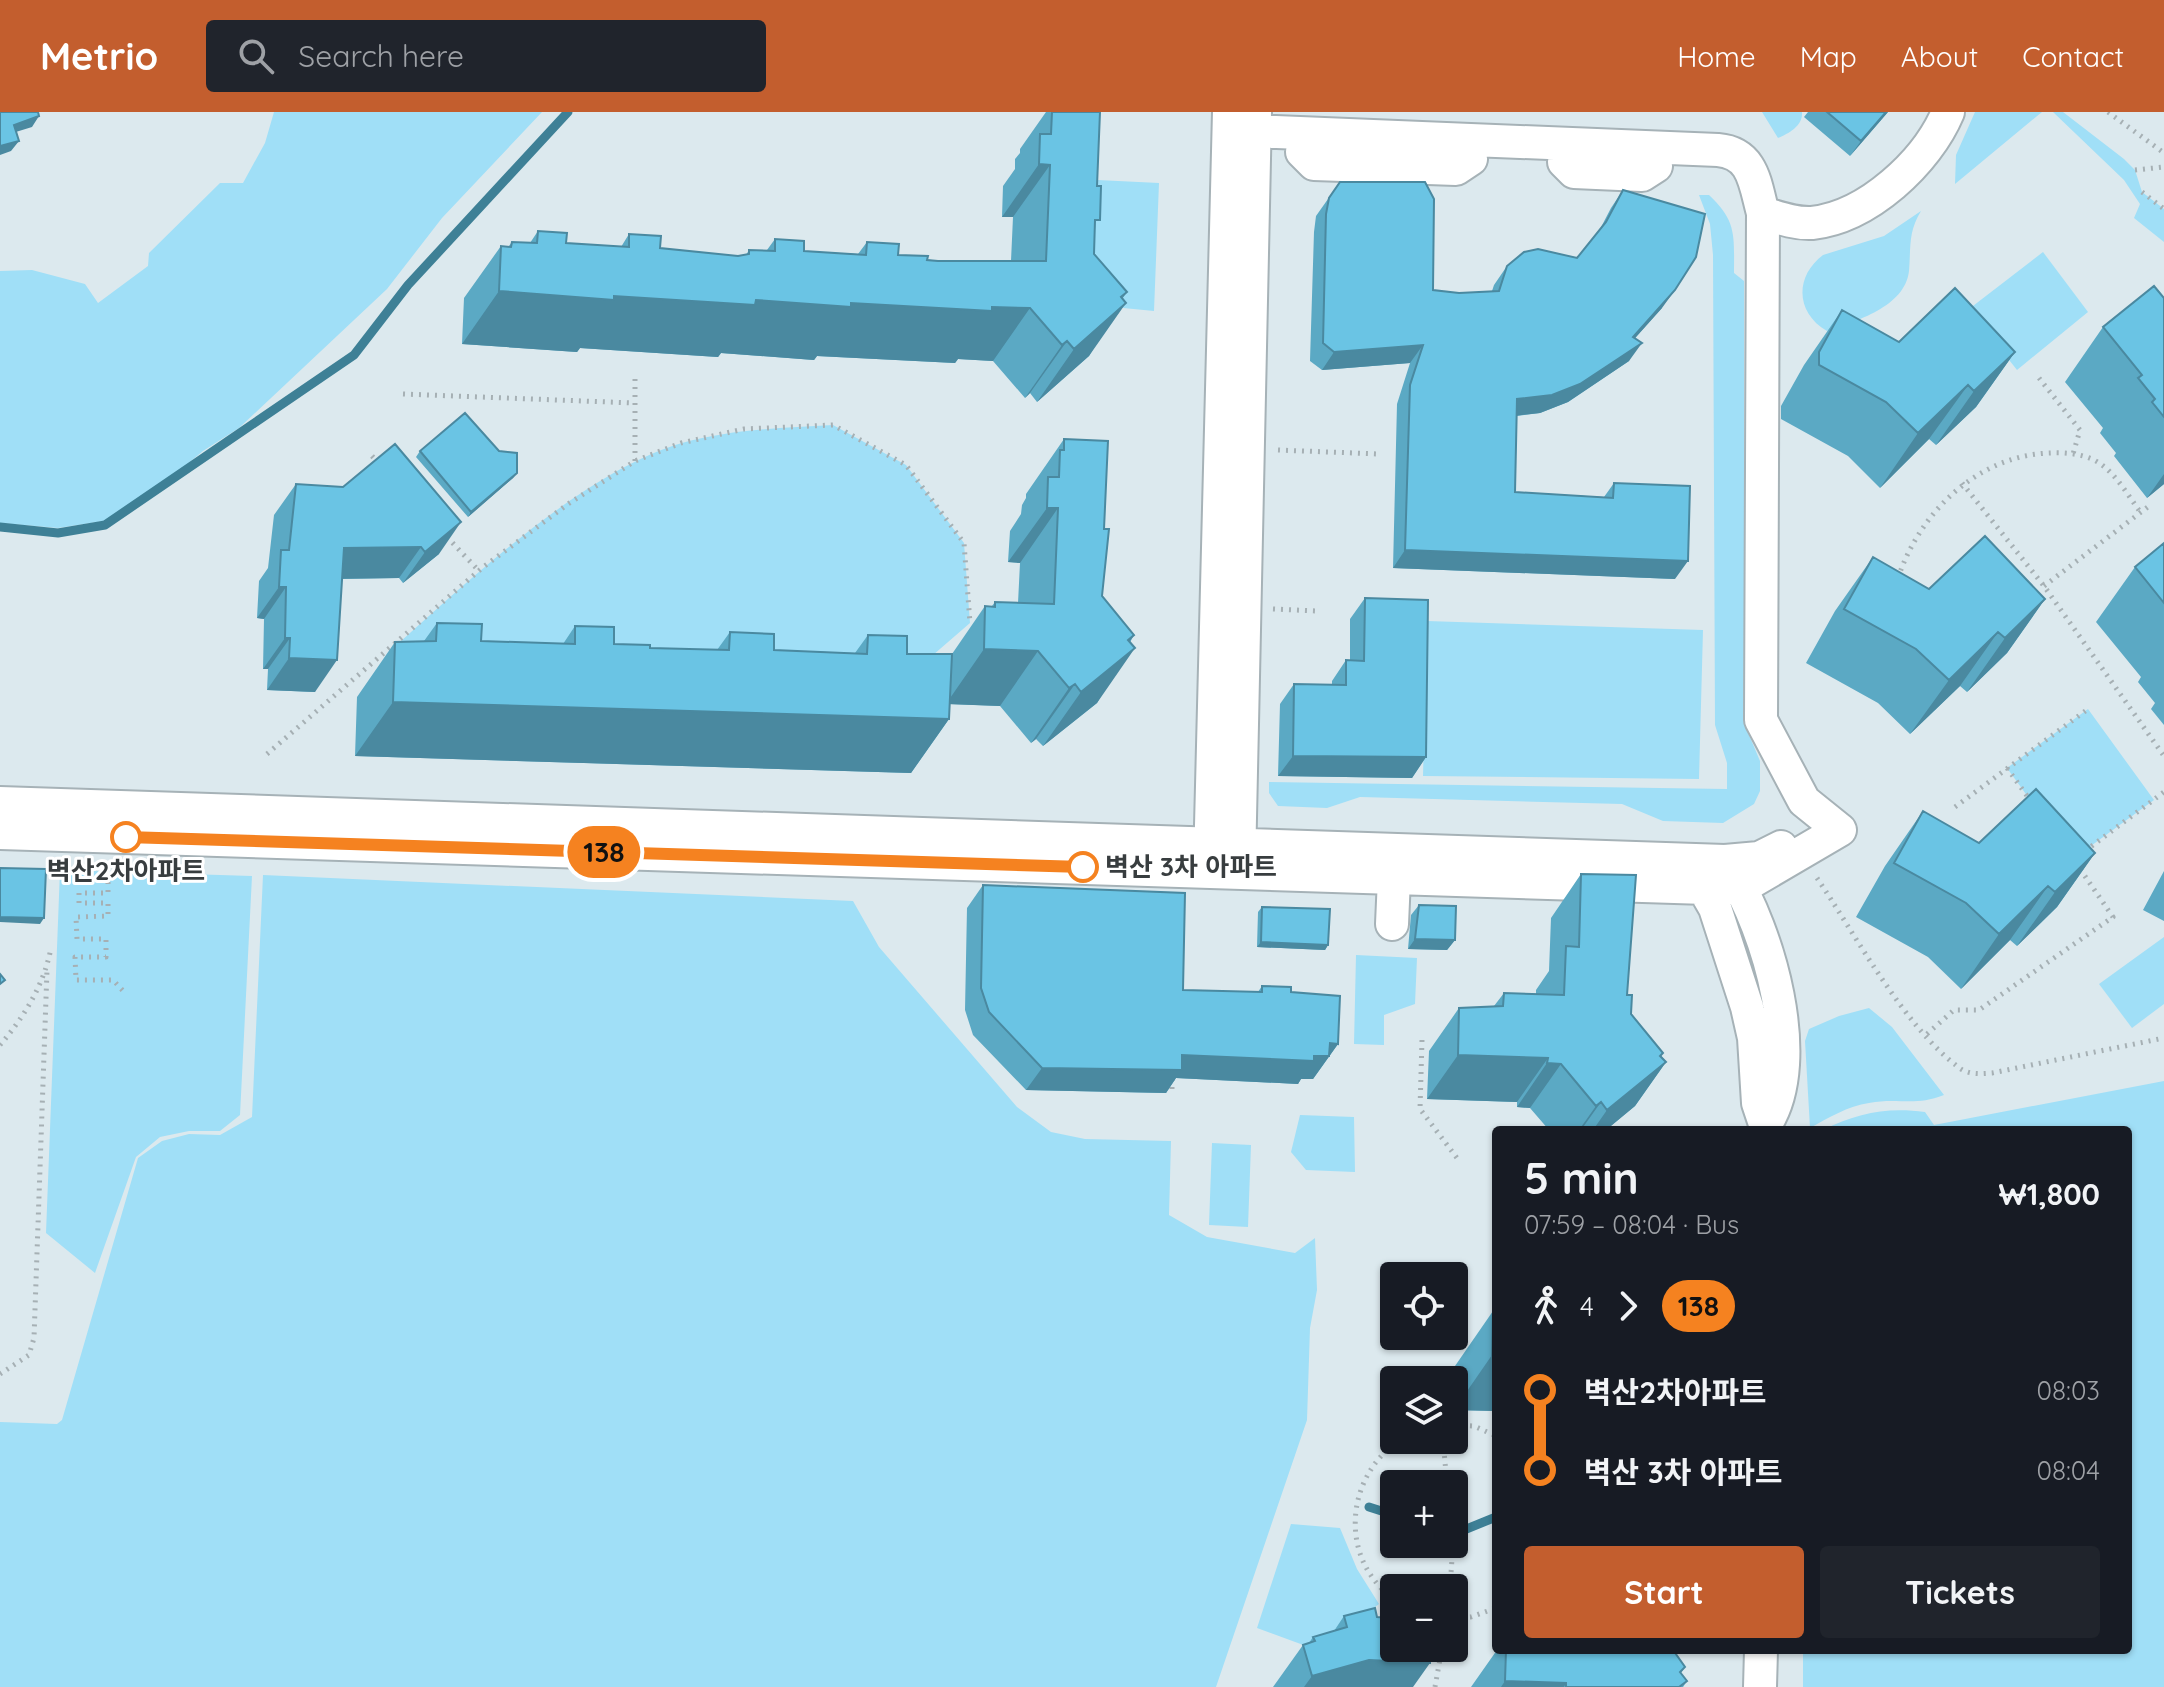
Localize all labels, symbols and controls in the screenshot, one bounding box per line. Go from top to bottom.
search box [206,20,766,92]
text: Metrio [40,32,158,80]
icon: search [234,34,278,78]
text: Search here [298,37,464,75]
text: Home [1677,39,1756,74]
text: Map [1800,39,1857,74]
text: About [1901,39,1978,74]
text: Contact [2022,39,2124,74]
marker: 벽산2차아파트 [111,822,141,852]
line badge: 138 [558,826,650,878]
text: 138 [583,834,625,869]
place label: 벽산 3차 아파트 [1105,850,1277,883]
marker: 벽산 3차 아파트 [1068,852,1098,882]
place label: 벽산2차아파트 [47,854,205,887]
text: 5 min [1524,1150,1639,1205]
text: ₩1,800 [1999,1175,2100,1213]
text: 07:59 – 08:04 · Bus [1524,1208,1739,1241]
map controls [1380,1262,1468,1662]
button: locate [1380,1262,1468,1350]
icon: walk [1524,1284,1568,1328]
icon: forward [1606,1284,1650,1328]
text: 138 [1678,1288,1719,1323]
text: 4 [1580,1290,1594,1323]
button: layers [1380,1366,1468,1454]
text: 벽산2차아파트 [1584,1373,1767,1411]
text: 08:03 [2037,1374,2100,1407]
text: 벽산 3차 아파트 [1584,1453,1783,1491]
text: 08:04 [2036,1454,2100,1487]
button: + [1380,1470,1468,1558]
button: Start [1524,1546,1804,1638]
button: Tickets [1820,1546,2100,1638]
button: − [1380,1574,1468,1662]

